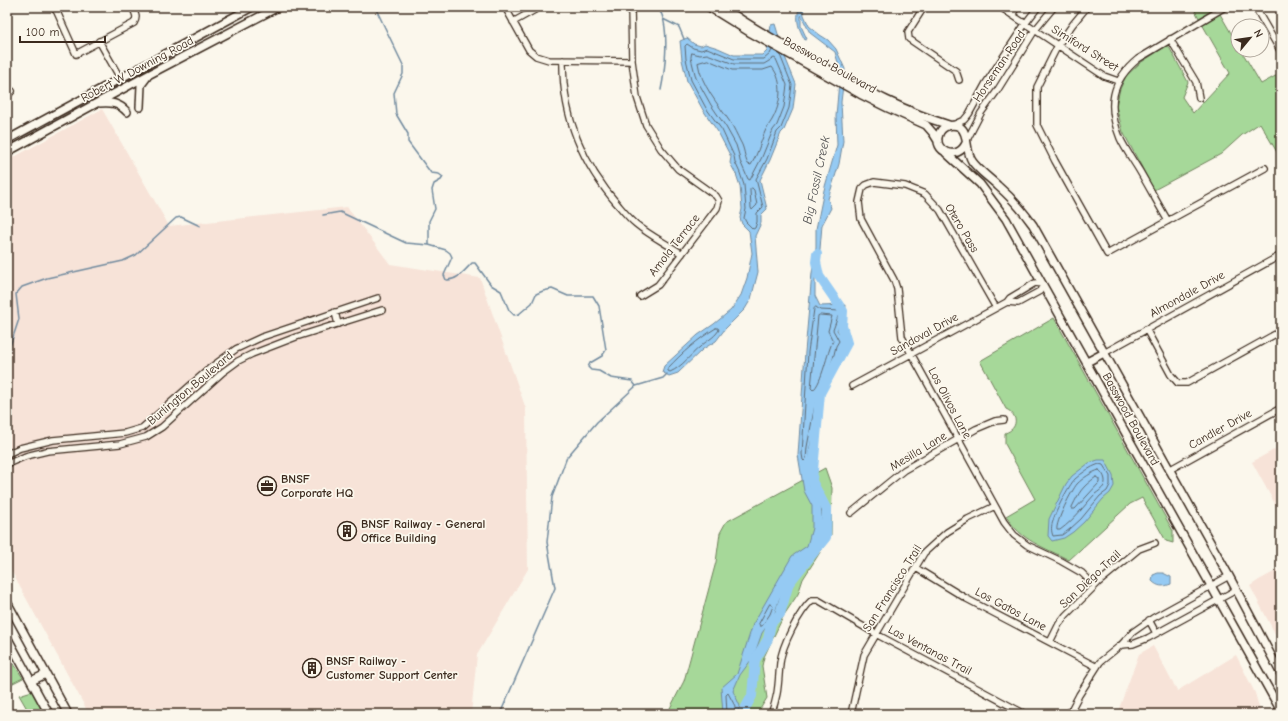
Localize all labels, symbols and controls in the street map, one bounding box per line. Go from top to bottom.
scale bar [20,18,105,44]
north arrow [1230,18,1270,58]
street label: Simiford Street [1049,22,1122,74]
text: 100 m [26,25,59,39]
street label: Horseman Road [970,27,1028,105]
text: N [1251,27,1266,40]
street label: Robert W Downing Road [78,33,196,105]
street label: Basswood Boulevard [781,34,879,96]
water label: Big Fossil Creek [799,134,833,225]
street label: Otero Pass [942,201,982,255]
street label: Amola Terrace [645,211,703,279]
street label: Almondale Drive [1147,268,1227,320]
street label: Sandoval Drive [888,310,960,358]
street label: Burlington Boulevard [144,348,236,428]
street label: Los Olivos Lane [925,365,975,441]
street label: Basswood Boulevard [1100,370,1162,468]
street label: Candler Drive [1186,406,1254,452]
street label: Mesilla Lane [887,429,949,473]
place label: BNSF Corporate HQ [281,472,353,500]
office icon: BNSF Corporate HQ [256,475,278,497]
place label: BNSF Railway - General Office Building [361,517,485,545]
building icon: BNSF Railway - General Office Building [336,520,358,542]
street label: San Francisco Trail [860,542,924,634]
street label: San Diego Trail [1056,547,1124,611]
street label: Los Gatos Lane [973,584,1049,634]
street label: Las Ventanas Trail [886,622,974,678]
place label: BNSF Railway - Customer Support Center [326,654,458,682]
building icon: BNSF Railway - Customer Support Center [301,657,323,679]

